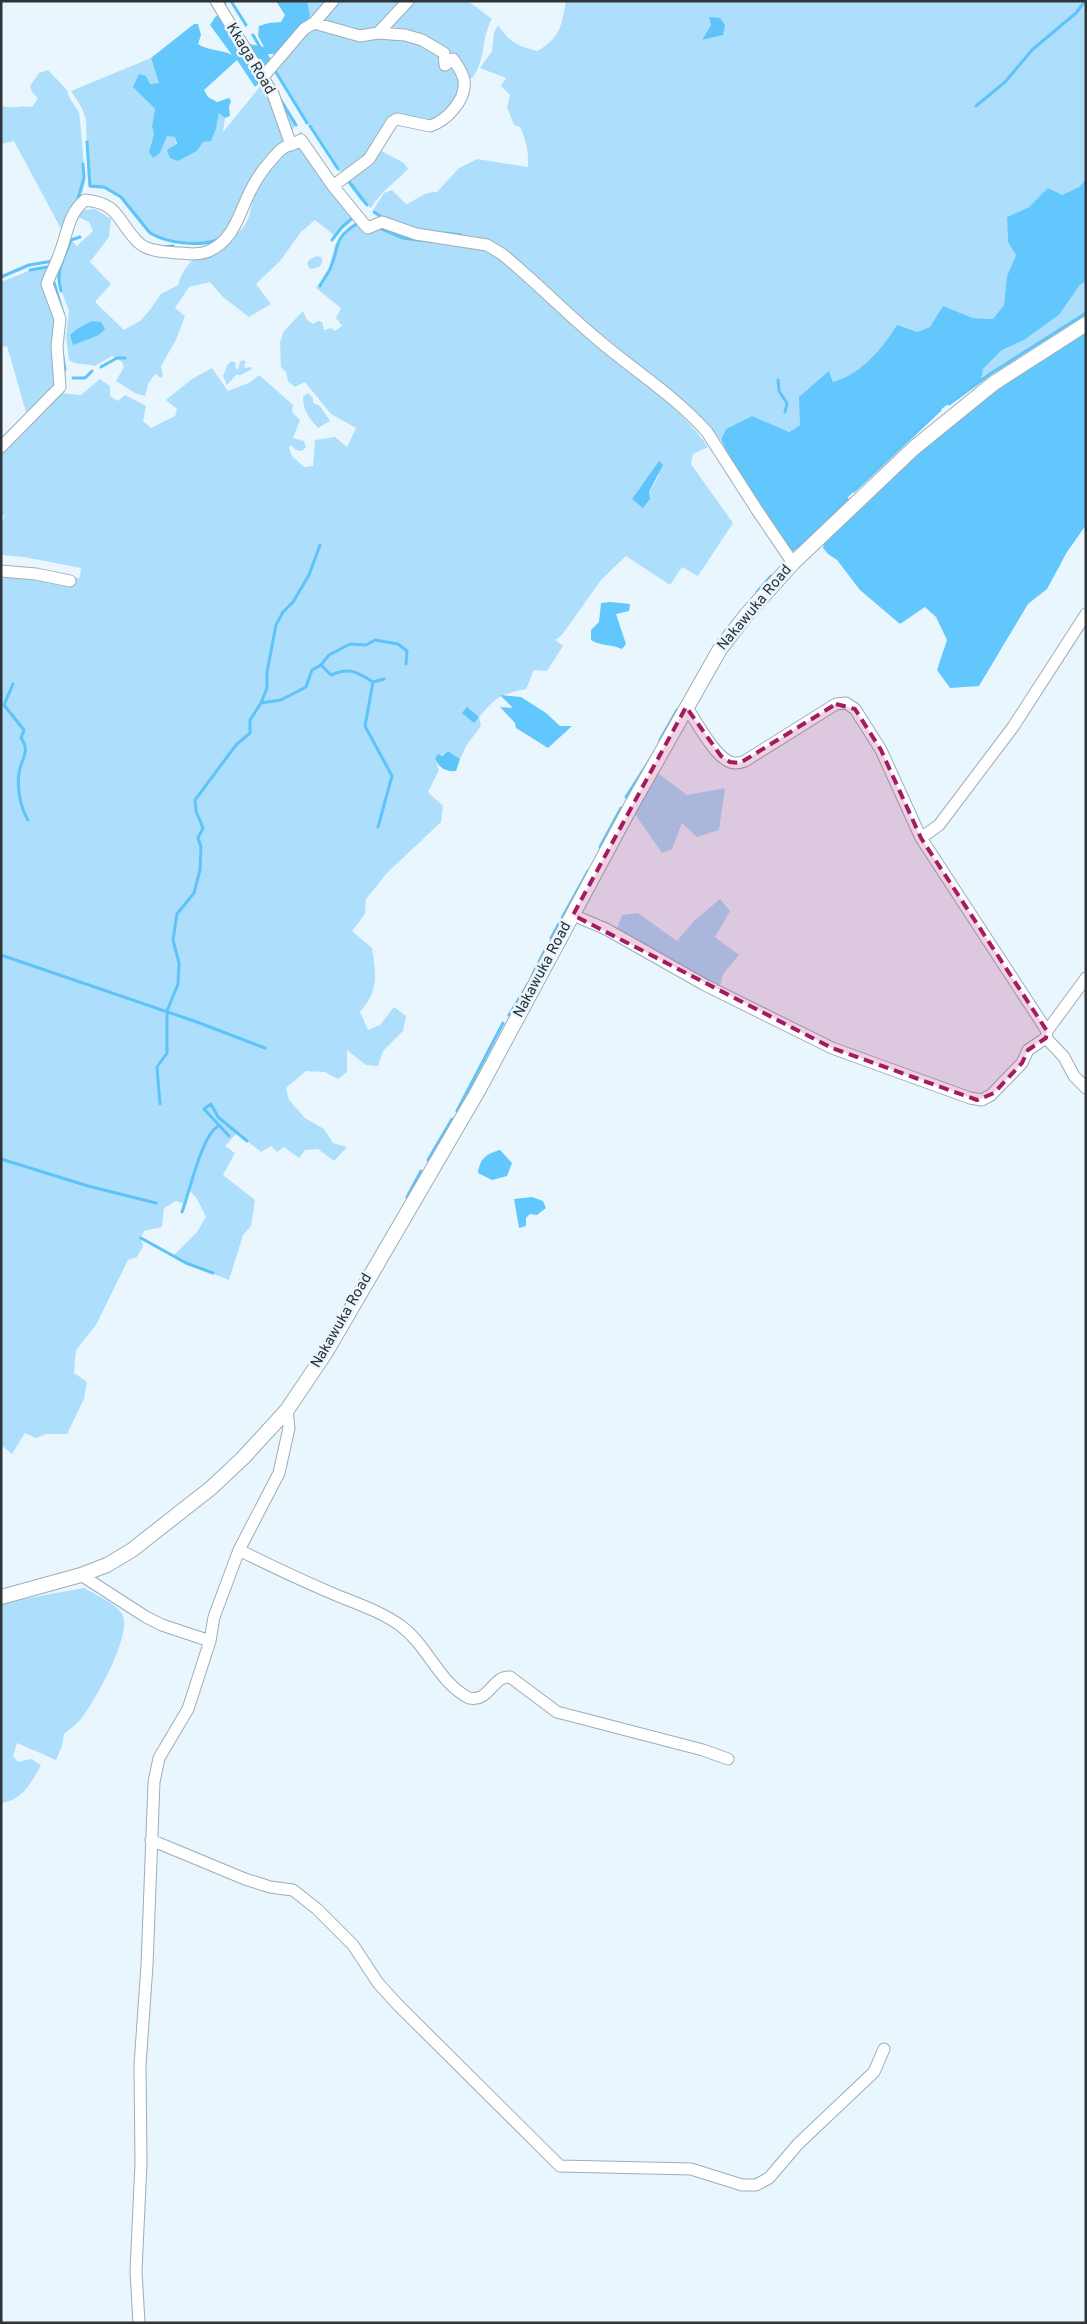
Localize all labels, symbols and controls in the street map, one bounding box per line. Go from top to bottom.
street label: Kkaga Road [221,20,279,98]
street label: Nakawuka Road [714,561,796,655]
street label: Nakawuka Road [510,919,576,1021]
street label: Nakawuka Road [307,1270,377,1372]

